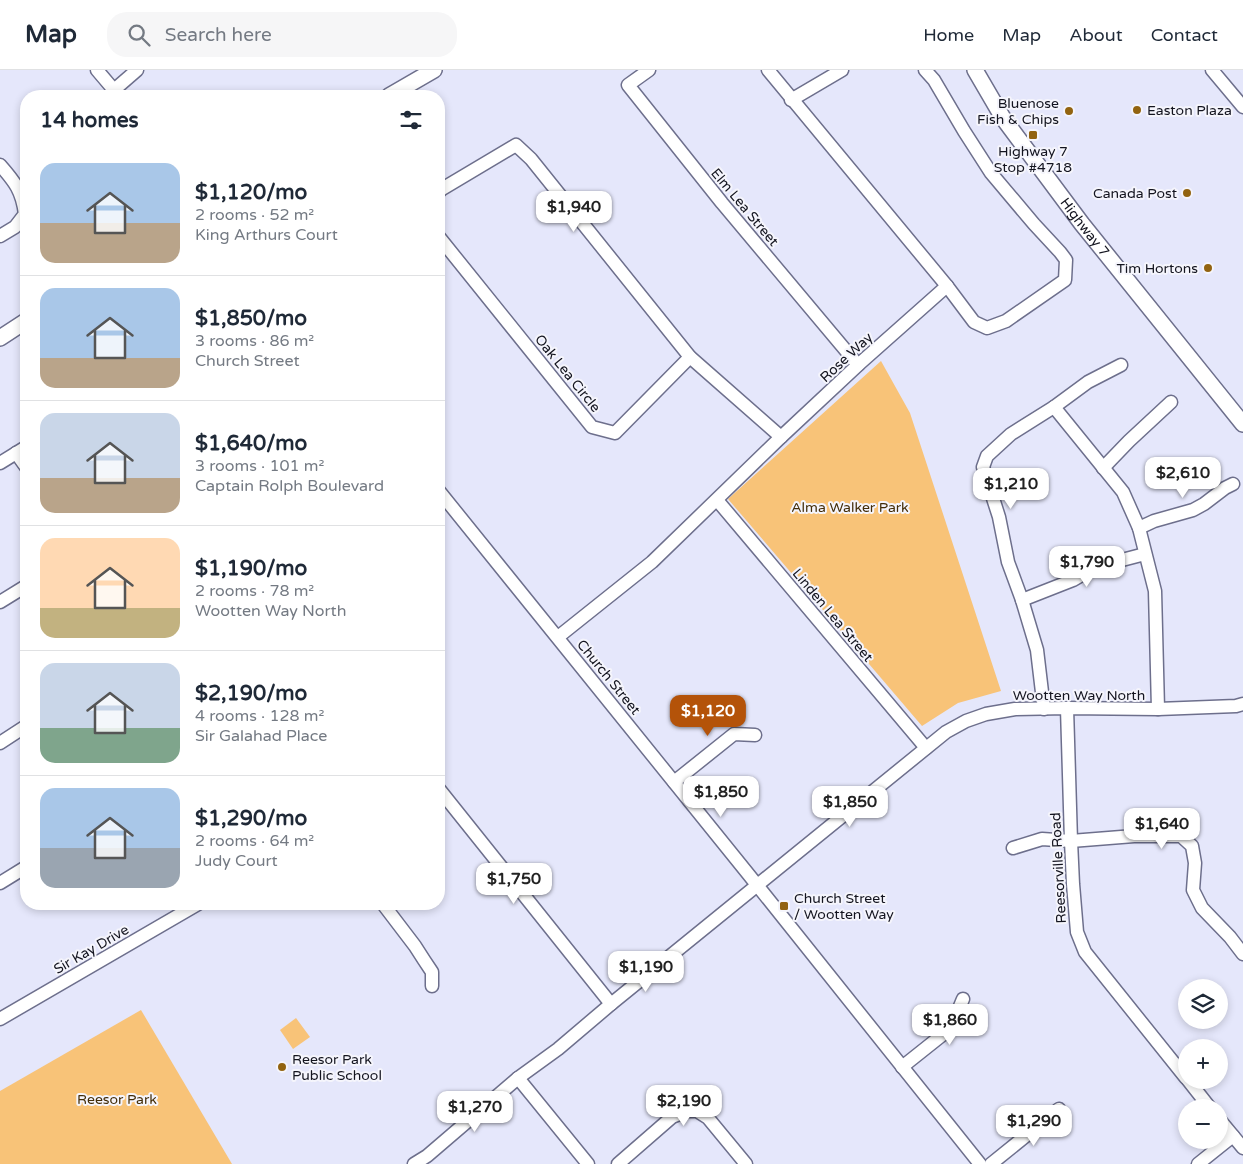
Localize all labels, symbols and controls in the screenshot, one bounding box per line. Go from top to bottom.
search box [107,12,457,57]
text: Map [25,20,77,49]
icon: search [125,21,153,49]
text: Search here [165,24,272,46]
text: Home [923,24,974,46]
text: Map [1002,24,1041,46]
text: About [1069,24,1123,46]
text: Contact [1151,24,1218,46]
place label: Bluenose Fish & Chips [977,95,1059,128]
place label: Easton Plaza [1147,102,1232,119]
marker: Easton Plaza [1131,104,1143,116]
marker: Bluenose Fish & Chips [1063,105,1075,117]
icon: filters [397,106,425,134]
text: 14 homes [40,108,139,133]
marker: Highway 7 Stop #4718 [1027,129,1039,141]
place label: Highway 7 Stop #4718 [994,143,1072,176]
street label: Elm Lea Street [707,165,783,250]
text: $1,120/mo [195,180,307,205]
icon: home [80,183,140,243]
place label: Canada Post [1093,185,1178,202]
marker: Canada Post [1181,187,1193,199]
pin: $1,940 [533,190,615,233]
street label: Highway 7 [1056,195,1113,260]
text: $1,940 [547,197,601,217]
text: 2 rooms · 52 m² [195,205,314,225]
text: King Arthurs Court [195,225,338,245]
place label: Tim Hortons [1116,260,1198,277]
marker: Tim Hortons [1202,262,1214,274]
text: $1,850/mo [195,306,307,331]
icon: home [80,308,140,368]
street label: Rose Way [817,328,876,386]
text: 3 rooms · 86 m² [195,331,314,351]
street label: Oak Lea Circle [531,331,604,416]
text: Church Street [195,351,300,371]
text: $1,640/mo [195,431,307,456]
icon: home [80,433,140,493]
text: 3 rooms · 101 m² [195,456,324,476]
pin: $2,610 [1142,456,1224,499]
text: $2,610 [1156,463,1210,483]
pin: $1,210 [970,468,1052,510]
text: $1,210 [984,474,1038,494]
text: Captain Rolph Boulevard [195,476,384,496]
park label: Alma Walker Park [791,499,909,516]
pin: $1,790 [1046,546,1128,588]
text: $1,790 [1060,552,1114,572]
text: $1,190/mo [195,556,307,581]
icon: home [80,558,140,618]
street label: Linden Lea Street [789,565,877,666]
text: 2 rooms · 78 m² [195,581,314,601]
text: Wootten Way North [195,601,346,621]
street label: Church Street [573,636,644,719]
text: $2,190/mo [195,681,307,706]
icon: home [80,683,140,743]
street label: Wootten Way North [1013,687,1145,704]
pin: $1,120 [667,694,749,737]
text: $1,120 [681,701,735,721]
text: 4 rooms · 128 m² [195,706,324,726]
text: Sir Galahad Place [195,726,327,746]
pin: $1,850 [680,776,762,818]
text: $1,850 [694,782,748,802]
pin: $1,850 [809,786,891,828]
text: $1,850 [823,792,877,812]
text: $1,290/mo [195,806,307,831]
icon: home [80,808,140,868]
pin: $1,640 [1121,808,1203,850]
street label: Reesorville Road [1047,812,1070,924]
text: $1,640 [1135,814,1189,834]
text: 2 rooms · 64 m² [195,831,314,851]
text: Judy Court [195,851,278,871]
pin: $1,750 [473,862,555,905]
text: $1,750 [487,869,541,889]
place label: Church Street / Wootten Way [794,890,894,923]
marker: Church Street / Wootten Way [778,900,790,912]
street label: Sir Kay Drive [51,921,132,978]
pin: $1,190 [605,950,687,993]
text: $1,190 [619,957,673,977]
map controls [1178,979,1228,1149]
button: layers [1178,979,1228,1029]
pin: $1,860 [909,1004,991,1046]
text: $1,860 [923,1010,977,1030]
button: + [1178,1039,1228,1089]
place label: Reesor Park Public School [292,1051,382,1084]
marker: Reesor Park Public School [276,1061,288,1073]
pin: $2,190 [643,1084,725,1127]
pin: $1,270 [434,1090,516,1133]
park label: Reesor Park [77,1091,157,1108]
text: $2,190 [657,1091,711,1111]
text: $1,270 [448,1097,502,1117]
button: − [1178,1099,1228,1149]
pin: $1,290 [993,1104,1075,1147]
text: $1,290 [1007,1111,1061,1131]

